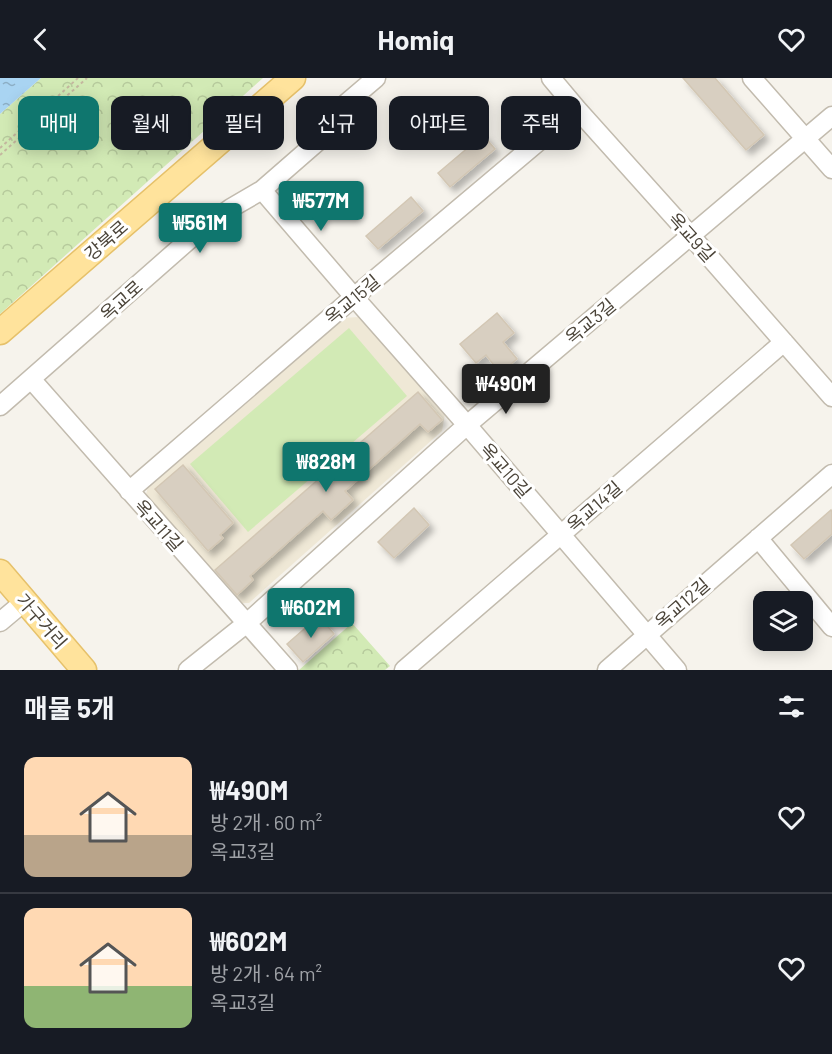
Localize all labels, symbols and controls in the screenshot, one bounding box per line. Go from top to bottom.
icon: back [24,23,57,56]
text: Homiq [378,23,454,55]
icon: heart [775,23,808,56]
chip: 매매 [18,96,99,150]
chip: 월세 [111,96,191,150]
chip: 필터 [203,96,284,150]
chip: 신규 [296,96,377,150]
chip: 아파트 [389,96,489,150]
chip: 주택 [501,96,581,150]
pin: ₩577M [279,181,363,232]
text: ₩577M [293,188,349,212]
pin: ₩561M [158,203,242,254]
street label: 옥교9길 [664,208,720,266]
text: ₩561M [173,210,227,234]
street label: 강북로 [80,215,132,265]
street label: 옥교15길 [320,270,384,328]
street label: 옥교로 [95,275,147,325]
street label: 옥교3길 [560,294,620,348]
pin: ₩490M [464,364,548,415]
text: ₩490M [476,371,536,395]
street label: 옥교10길 [476,438,536,502]
pin: ₩828M [284,442,368,493]
text: ₩828M [297,449,355,473]
street label: 옥교14길 [562,476,626,536]
street label: 옥교11길 [130,494,188,556]
street label: 옥교12길 [650,573,714,633]
pin: ₩602M [269,588,353,639]
street label: 가구거리 [12,589,72,653]
map controls [753,591,813,651]
button: layers [753,591,813,651]
text: ₩602M [281,595,341,619]
icon: filters [775,690,808,723]
text: 매물 5개 [24,692,115,723]
text: ₩490M [210,774,288,805]
icon: home [72,781,144,853]
icon: heart [775,801,808,834]
text: 방 2개 · 60 m² [210,810,322,834]
text: 옥교3길 [210,839,276,863]
text: ₩602M [210,925,287,956]
icon: home [72,932,144,1004]
icon: heart [775,952,808,985]
text: 방 2개 · 64 m² [210,961,322,985]
text: 옥교3길 [210,990,276,1014]

